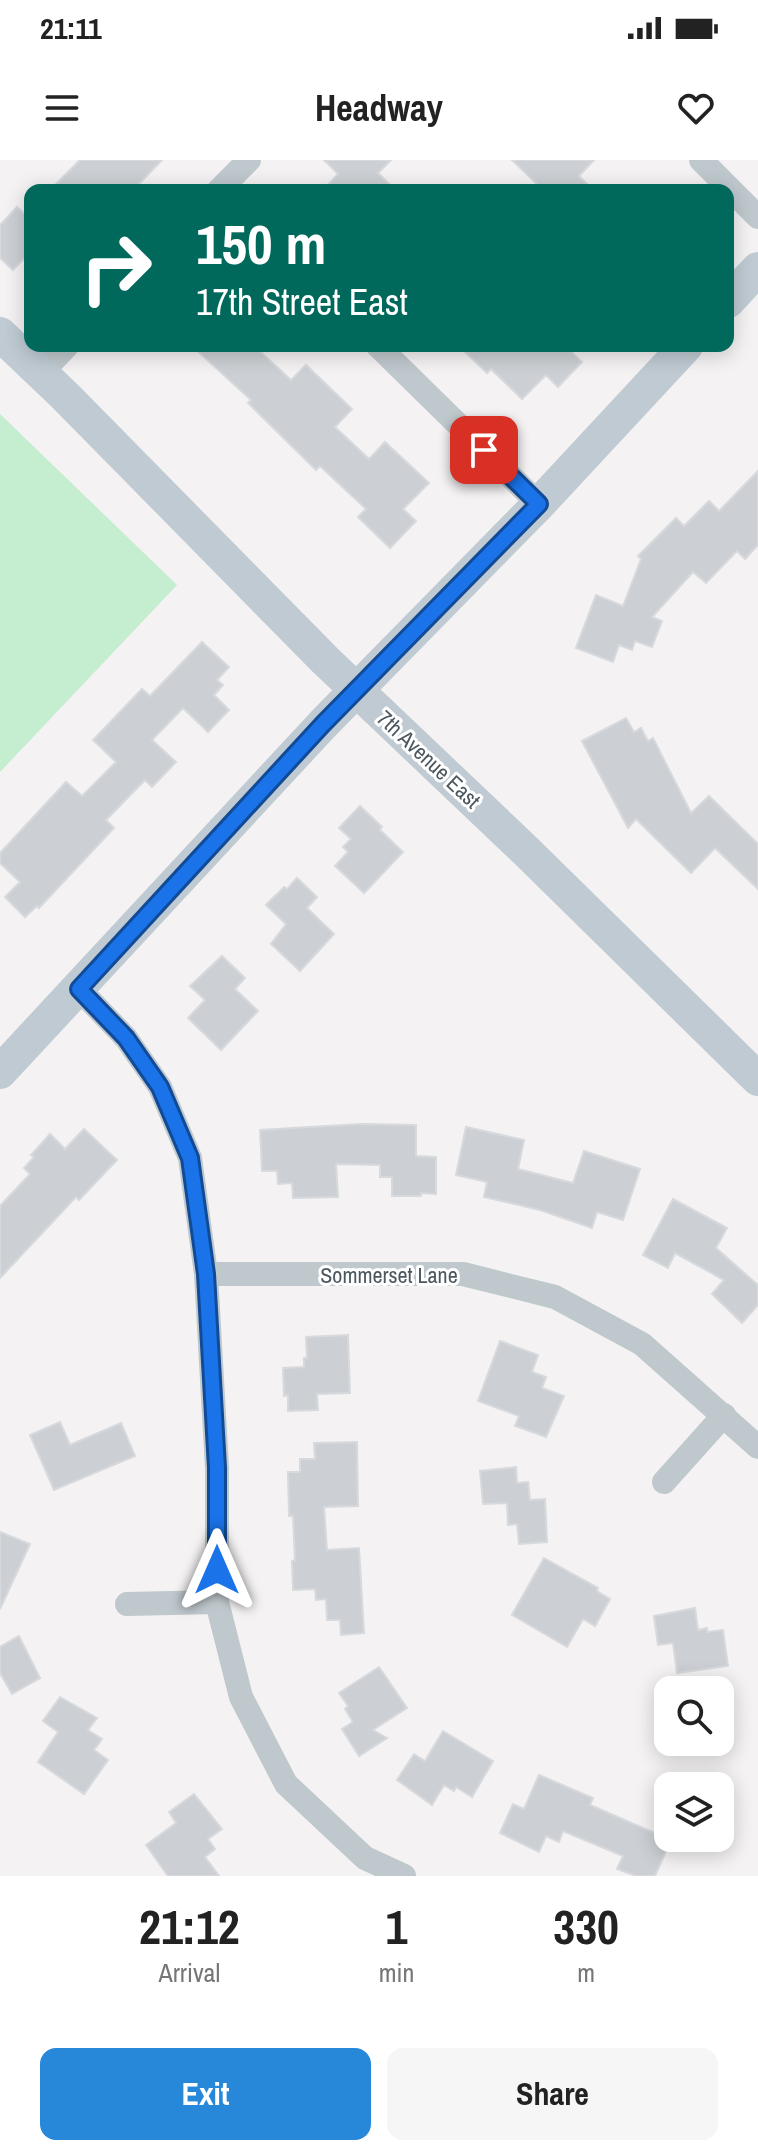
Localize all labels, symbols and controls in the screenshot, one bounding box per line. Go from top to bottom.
text: 21:11 [40,8,102,48]
text: Headway [315,84,443,132]
icon: menu [40,86,84,130]
icon: heart [674,86,718,130]
text: 150 m [196,206,326,281]
icon: right [64,216,168,320]
text: 17th Street East [196,278,408,326]
pin [450,416,518,484]
icon: arrive [462,428,506,472]
street label: 7th Avenue East [371,703,487,815]
street label: Sommerset Lane [320,1260,458,1290]
position arrow [175,1528,259,1612]
map controls [654,1676,734,1852]
button: search [654,1676,734,1756]
button: layers [654,1772,734,1852]
text: 21:12 [139,1894,240,1959]
text: 1 [386,1894,407,1959]
text: 330 [553,1894,619,1959]
text: Arrival [159,1955,220,1990]
text: min [379,1955,414,1990]
text: m [577,1955,595,1990]
button: Exit [40,2048,371,2140]
button: Share [387,2048,718,2140]

